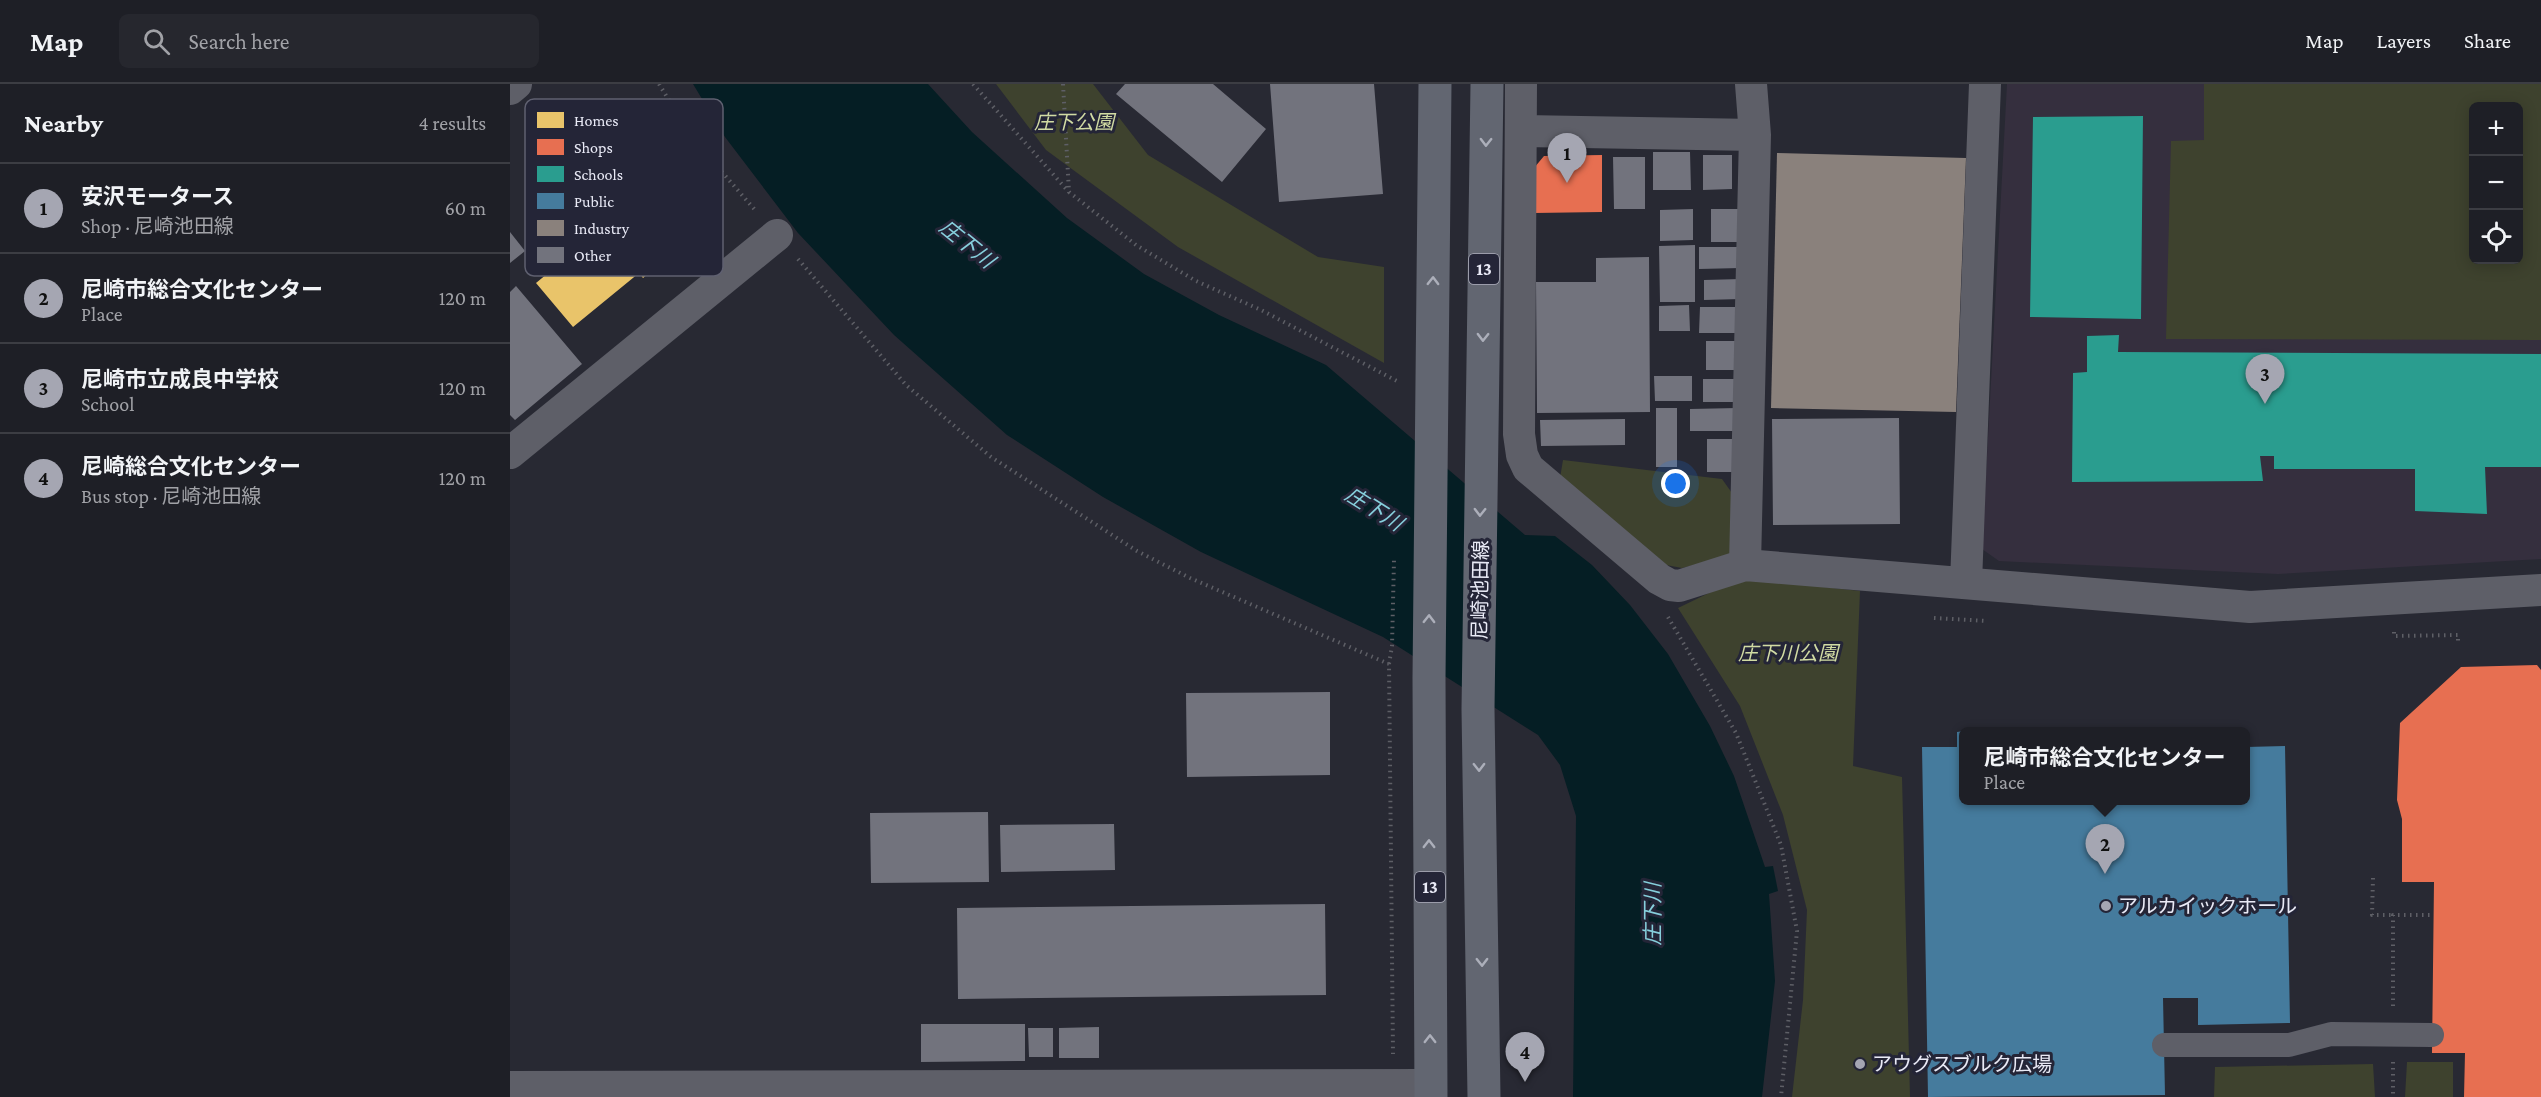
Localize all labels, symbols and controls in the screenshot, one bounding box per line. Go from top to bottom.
search box [119,14,539,68]
icon: search [140,25,173,58]
text: Map [30,26,83,57]
text: Search here [188,29,289,54]
text: Map [2305,29,2344,53]
text: Layers [2377,29,2431,53]
text: Share [2464,29,2511,53]
legend [525,99,723,276]
map controls [2469,102,2523,264]
button: + [2469,102,2523,156]
text: Nearby [24,109,103,138]
park label: 庄下公園 [1034,111,1117,133]
text: 4 results [419,112,486,134]
text: Homes [574,112,619,129]
pin: 1 [1548,134,1586,183]
one-way arrow [1480,138,1492,147]
text: Shops [574,139,613,157]
button: − [2469,156,2523,210]
text: Schools [574,166,623,183]
text: 安沢モータース [81,184,234,209]
text: Public [574,193,614,210]
text: 1 [40,197,47,219]
text: 60 m [445,197,486,219]
button: locate [2469,210,2523,264]
text: Shop · 尼崎池田線 [81,215,234,237]
water label: 庄下川 [935,215,1001,274]
text: Industry [574,220,630,238]
text: Other [574,247,612,264]
road number: 13 [1469,254,1499,284]
text: 尼崎市総合文化センター [81,277,323,302]
one-way arrow [1427,277,1439,286]
text: 2 [38,287,49,309]
text: 120 m [439,287,486,309]
text: Place [81,303,123,325]
one-way arrow [1477,333,1489,342]
pin: 3 [2246,354,2284,404]
text: 尼崎市立成良中学校 [81,367,279,392]
text: 3 [39,377,48,399]
text: 120 m [439,377,486,399]
text: School [81,393,134,415]
text: 尼崎総合文化センター [81,454,301,479]
text: 4 [38,467,49,489]
text: 120 m [439,467,486,489]
your location [1661,469,1690,498]
water label: 庄下川 [1341,482,1409,537]
text: Bus stop · 尼崎池田線 [81,485,261,507]
one-way arrow [1474,508,1487,517]
street label: 尼崎池田線 [1468,540,1492,640]
one-way arrow [1423,615,1435,624]
park label: 庄下川公園 [1738,642,1841,664]
popup [1959,727,2250,805]
text: 尼崎市総合文化センター [1983,745,2226,770]
one-way arrow [1473,763,1485,772]
text: Place [1983,771,2025,793]
pin: 2 [2086,824,2124,874]
one-way arrow [1423,839,1435,848]
road number: 13 [1415,872,1445,902]
water label: 庄下川 [1641,881,1665,946]
place label: アルカイックホール [2118,895,2297,917]
marker: アルカイックホール [2099,899,2113,913]
one-way arrow [1476,958,1488,967]
pin: 4 [1506,1032,1544,1082]
one-way arrow [1424,1034,1436,1043]
place label: アウグスブルク広場 [1872,1053,2052,1075]
marker: アウグスブルク広場 [1853,1057,1867,1071]

